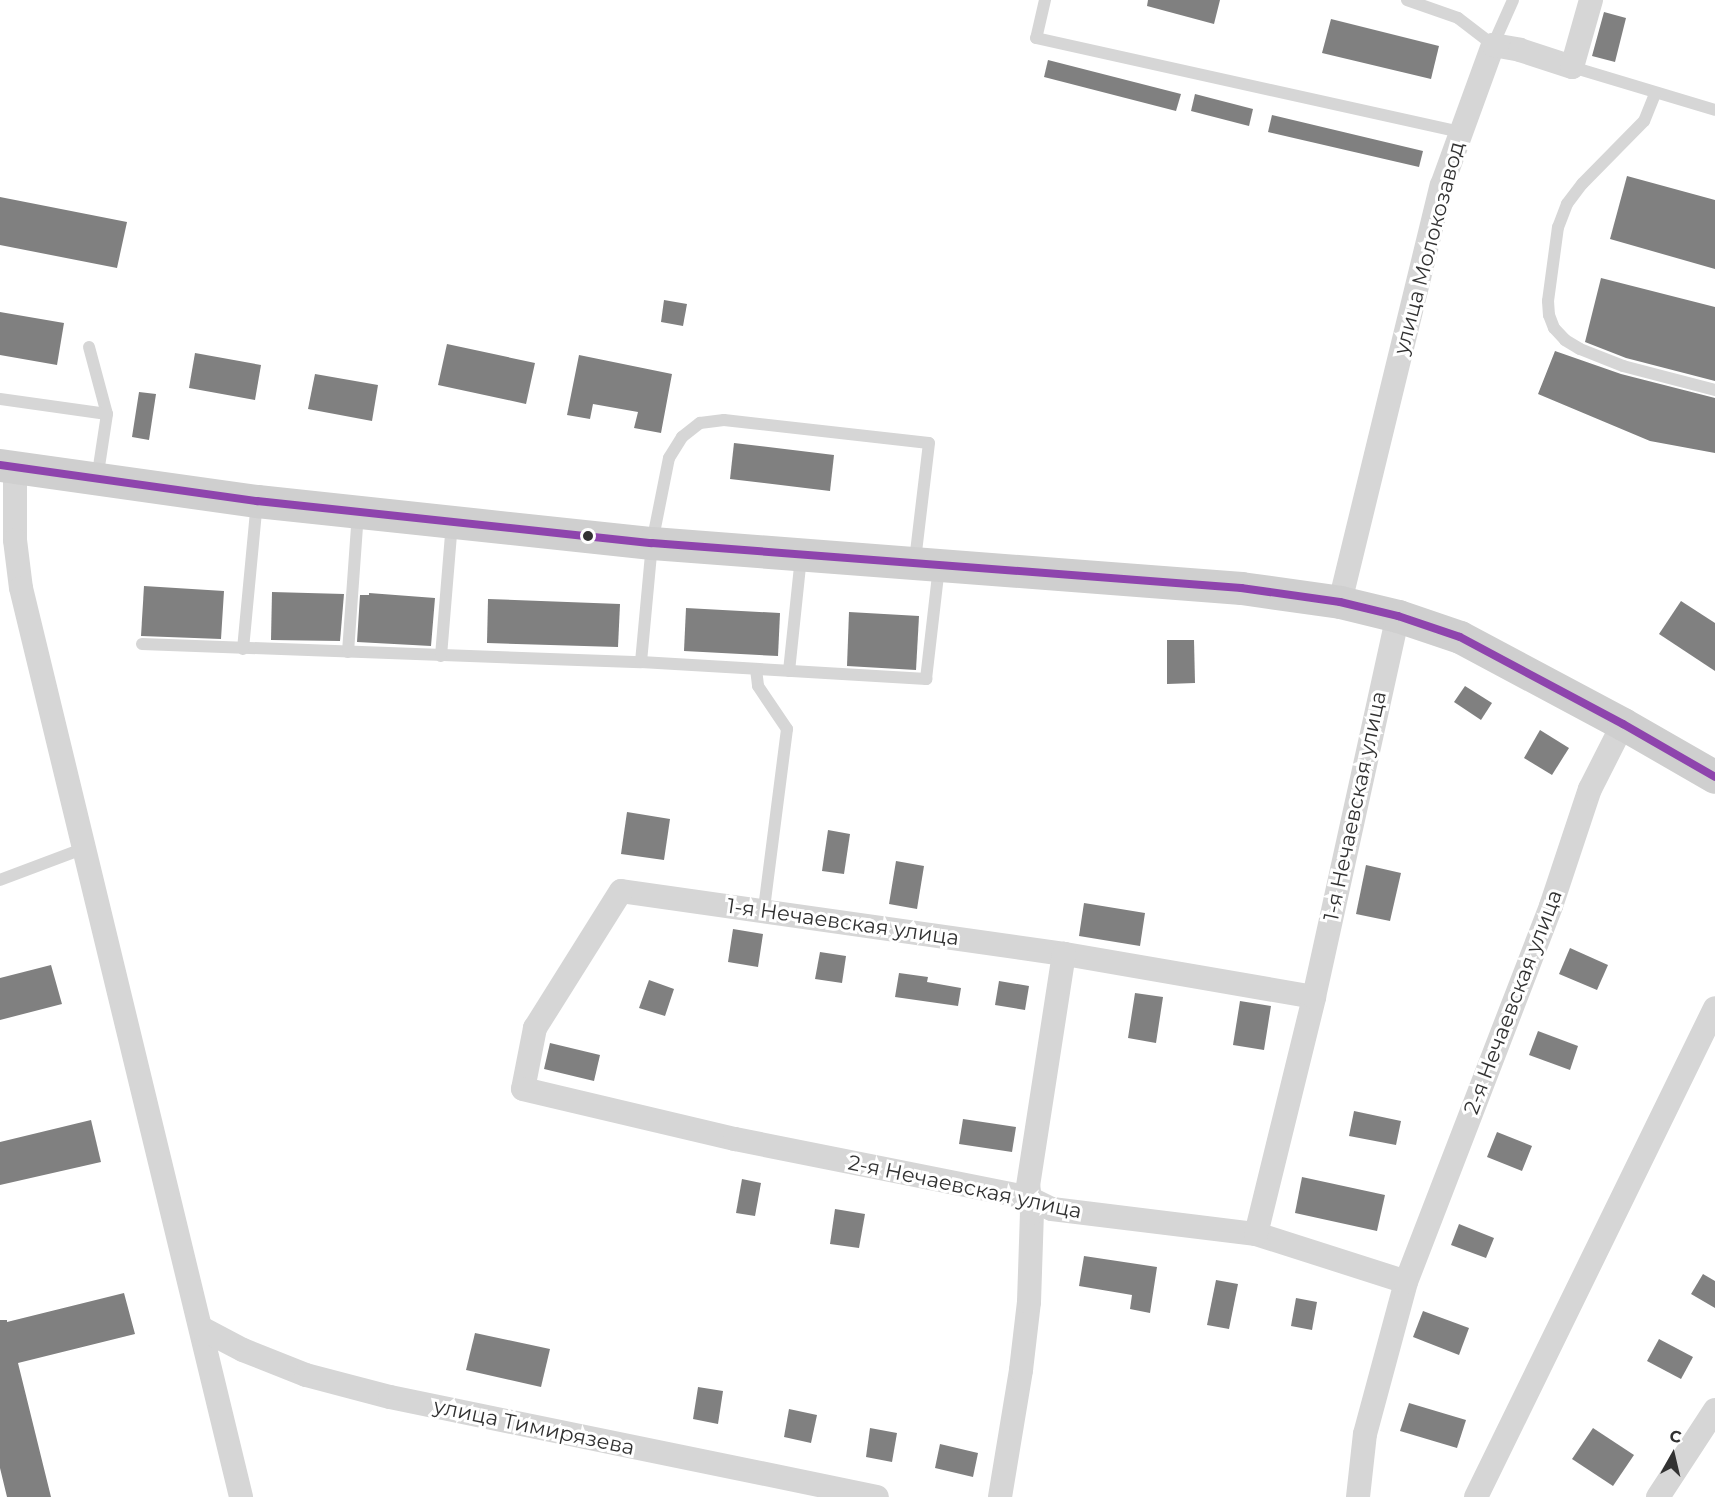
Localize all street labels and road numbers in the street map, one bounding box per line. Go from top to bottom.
street label: улица Молокозавод [1388,139,1470,357]
street label: 1-я Нечаевская улица [1318,689,1392,923]
street label: 2-я Нечаевская улица [1459,886,1567,1118]
street label: 1-я Нечаевская улица [725,893,961,951]
street label: 2-я Нечаевская улица [846,1150,1084,1224]
street label: улица Тимирязева [431,1393,637,1461]

